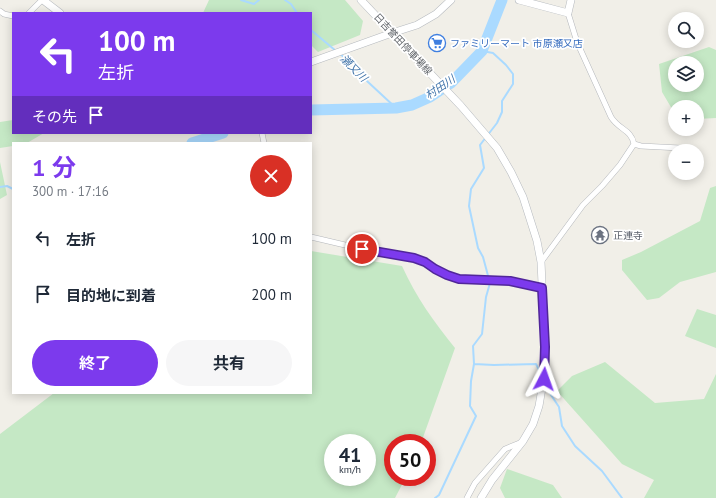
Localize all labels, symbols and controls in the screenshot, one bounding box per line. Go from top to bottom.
street label: 日吉誉田停車場線 [371,10,435,78]
map controls [668,12,704,180]
button: search [668,12,704,48]
text: 100 m [98,22,175,59]
icon: left [32,28,84,80]
supermarket icon: ファミリーマート 市原瀬又店 [427,33,447,53]
place label: ファミリーマート 市原瀬又店 [450,37,583,50]
water label: 瀬又川 [337,51,371,85]
button: layers [668,56,704,92]
text: 左折 [98,61,134,84]
water label: 村田川 [422,71,458,102]
button: + [668,100,704,136]
icon: arrive [85,104,107,126]
text: その先 [32,107,77,126]
button: − [668,144,704,180]
text: 1 分 [32,152,76,183]
button: close [250,155,292,197]
text: 300 m · 17:16 [32,183,109,200]
temple icon: 正連寺 [590,225,610,245]
icon: left [32,227,54,249]
text: 100 m [251,229,292,248]
place label: 正連寺 [613,229,643,242]
text: 左折 [66,230,96,249]
pin [345,232,379,266]
icon: arrive [351,238,373,260]
icon: arrive [32,283,54,305]
text: 200 m [251,285,292,304]
text: 目的地に到着 [66,286,156,305]
button: 終了 [32,340,158,386]
button: 共有 [166,340,292,386]
position arrow [523,358,565,400]
speed limit sign: 50 [384,434,436,486]
text: 41 [339,442,361,468]
text: km/h [339,463,361,476]

